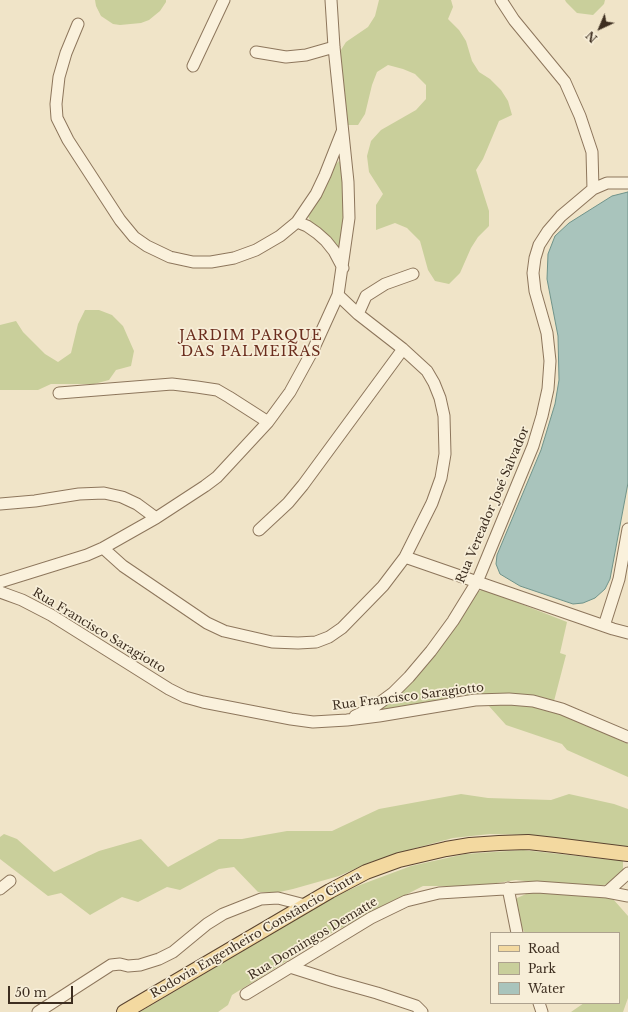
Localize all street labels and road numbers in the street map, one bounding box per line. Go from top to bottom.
street label: Rua Vereador José Salvador [453,424,533,586]
street label: Rua Francisco Saragiotto [30,586,168,676]
street label: Rua Francisco Saragiotto [331,681,485,713]
street label: Rodovia Engenheiro Constâncio Cintra [148,868,364,1002]
street label: Rua Domingos Dematte [246,895,380,983]

